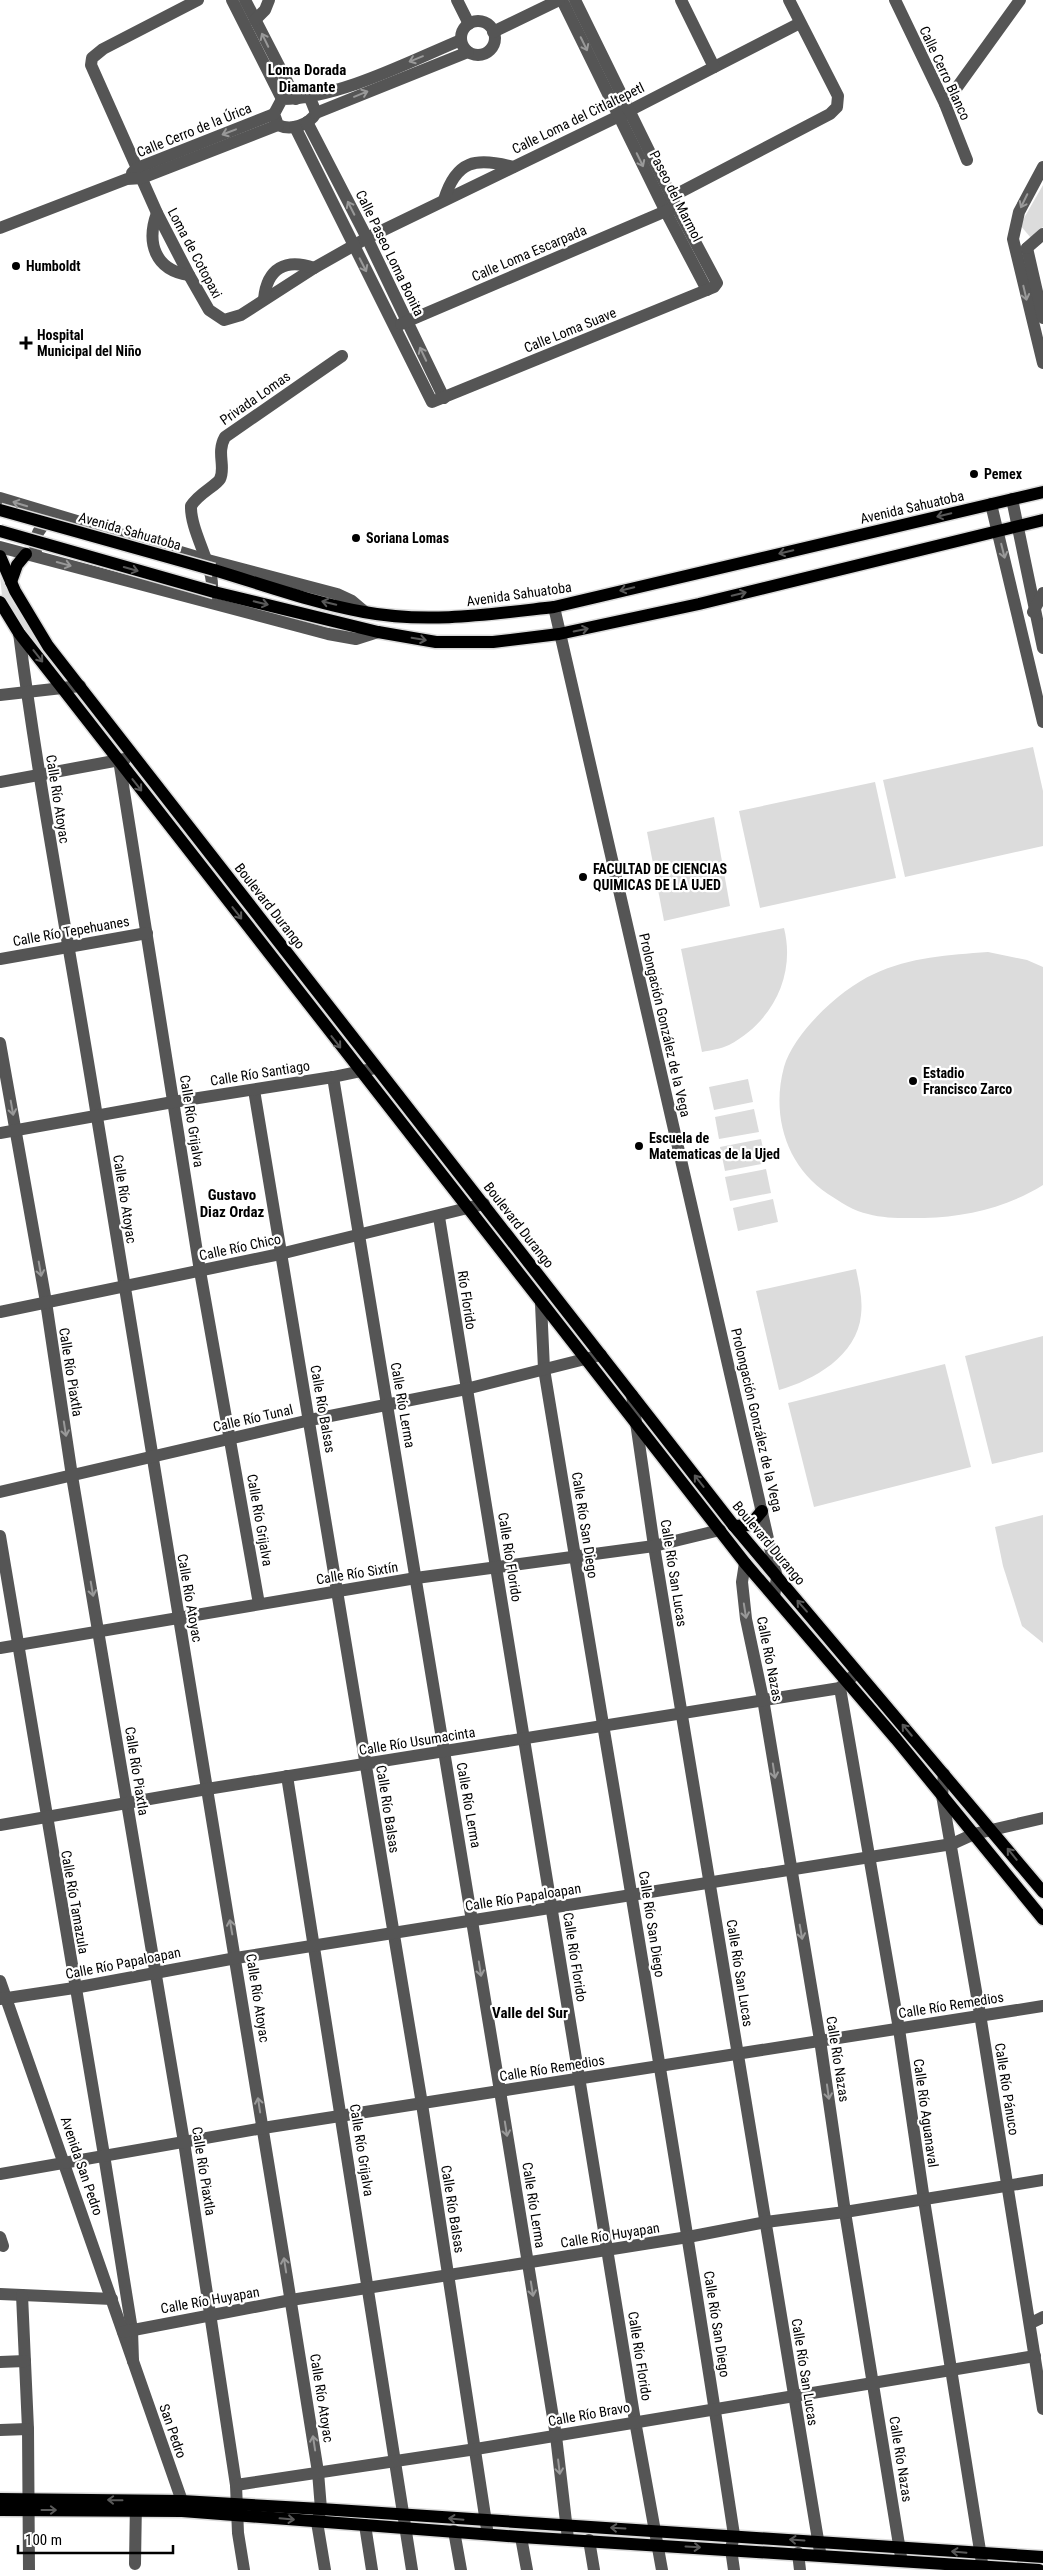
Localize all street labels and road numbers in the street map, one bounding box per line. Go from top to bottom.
street label: Calle Cerro Blanco [916,23,974,123]
street label: Calle Loma del Citlaltepetl [509,79,647,157]
street label: Calle Cerro de la Úrica [134,99,254,160]
street label: Paseo del Marmol [646,148,706,244]
street label: Calle Paseo Loma Bonita [353,187,427,319]
street label: Loma de Cotopaxi [164,205,226,301]
street label: Calle Loma Escarpada [469,222,589,284]
street label: Calle Loma Suave [522,304,619,356]
street label: Privada Lomas [217,368,293,428]
street label: Avenida Sahuatoba [859,487,965,527]
street label: Avenida Sahuatoba [77,509,183,553]
street label: Avenida Sahuatoba [465,579,573,609]
street label: Calle Río Atoyac [43,753,73,845]
street label: Boulevard Durango [232,860,308,952]
street label: Calle Río Tepehuanes [11,913,131,949]
street label: Prolongación González de la Vega [636,932,694,1118]
street label: Calle Río Santiago [209,1057,311,1089]
street label: Calle Río Grijalva [177,1074,207,1168]
street label: Calle Río Atoyac [110,1153,140,1245]
street label: Boulevard Durango [481,1179,557,1271]
street label: Calle Río Chico [198,1231,282,1263]
street label: Río Florido [454,1269,480,1331]
street label: Calle Río Piaxtla [56,1326,86,1418]
street label: Prolongación González de la Vega [728,1327,786,1513]
street label: Calle Río Lerma [388,1361,418,1449]
street label: Calle Río Balsas [307,1364,339,1454]
street label: Calle Río Tunal [211,1401,295,1435]
street label: Calle Río San Diego [569,1471,601,1579]
street label: Calle Río Grijalva [244,1473,276,1567]
street label: Boulevard Durango [729,1498,809,1588]
street label: Calle Río Florido [495,1511,525,1603]
street label: Calle Río San Lucas [658,1518,690,1628]
street label: Calle Río Atoyac [174,1552,206,1644]
street label: Calle Río Sixtín [315,1559,399,1587]
street label: Calle Río Nazas [754,1615,786,1703]
street label: Calle Río Usumacinta [358,1724,476,1758]
street label: Calle Río Piaxtla [122,1725,152,1817]
street label: Calle Río Lerma [454,1761,484,1849]
street label: Calle Río Balsas [373,1764,403,1854]
street label: Calle Río Tamazula [58,1849,92,1955]
street label: Calle Río San Diego [636,1870,668,1978]
street label: Calle Río Papaloapan [464,1880,582,1914]
street label: Calle Río Florido [560,1911,590,2003]
street label: Calle Río San Lucas [724,1918,756,2028]
street label: Calle Río Papaloapan [64,1944,182,1982]
street label: Calle Río Atoyac [243,1952,273,2044]
street label: Calle Río Remedios [897,1989,1005,2021]
street label: Calle Río Nazas [823,2015,853,2103]
street label: Calle Río Pánuco [992,2042,1022,2136]
street label: Calle Río Remedios [498,2052,606,2084]
street label: Calle Río Aguanaval [910,2058,942,2168]
street label: Calle Río Grijalva [347,2103,377,2197]
street label: Avenida San Pedro [58,2115,106,2217]
street label: Calle Río Piaxtla [189,2125,219,2217]
street label: Calle Río Lerma [519,2161,549,2249]
street label: Calle Río Balsas [438,2164,468,2254]
street label: Calle Río Huyapan [559,2219,661,2251]
street label: Calle Río San Diego [701,2270,733,2378]
street label: Calle Río Huyapan [159,2283,261,2317]
street label: Calle Río Florido [625,2310,655,2402]
street label: Calle Río San Lucas [789,2317,821,2427]
street label: Calle Río Atoyac [307,2352,337,2444]
street label: Calle Río Bravo [547,2399,631,2429]
street label: San Pedro [156,2402,190,2460]
street label: Calle Río Nazas [886,2415,916,2503]

